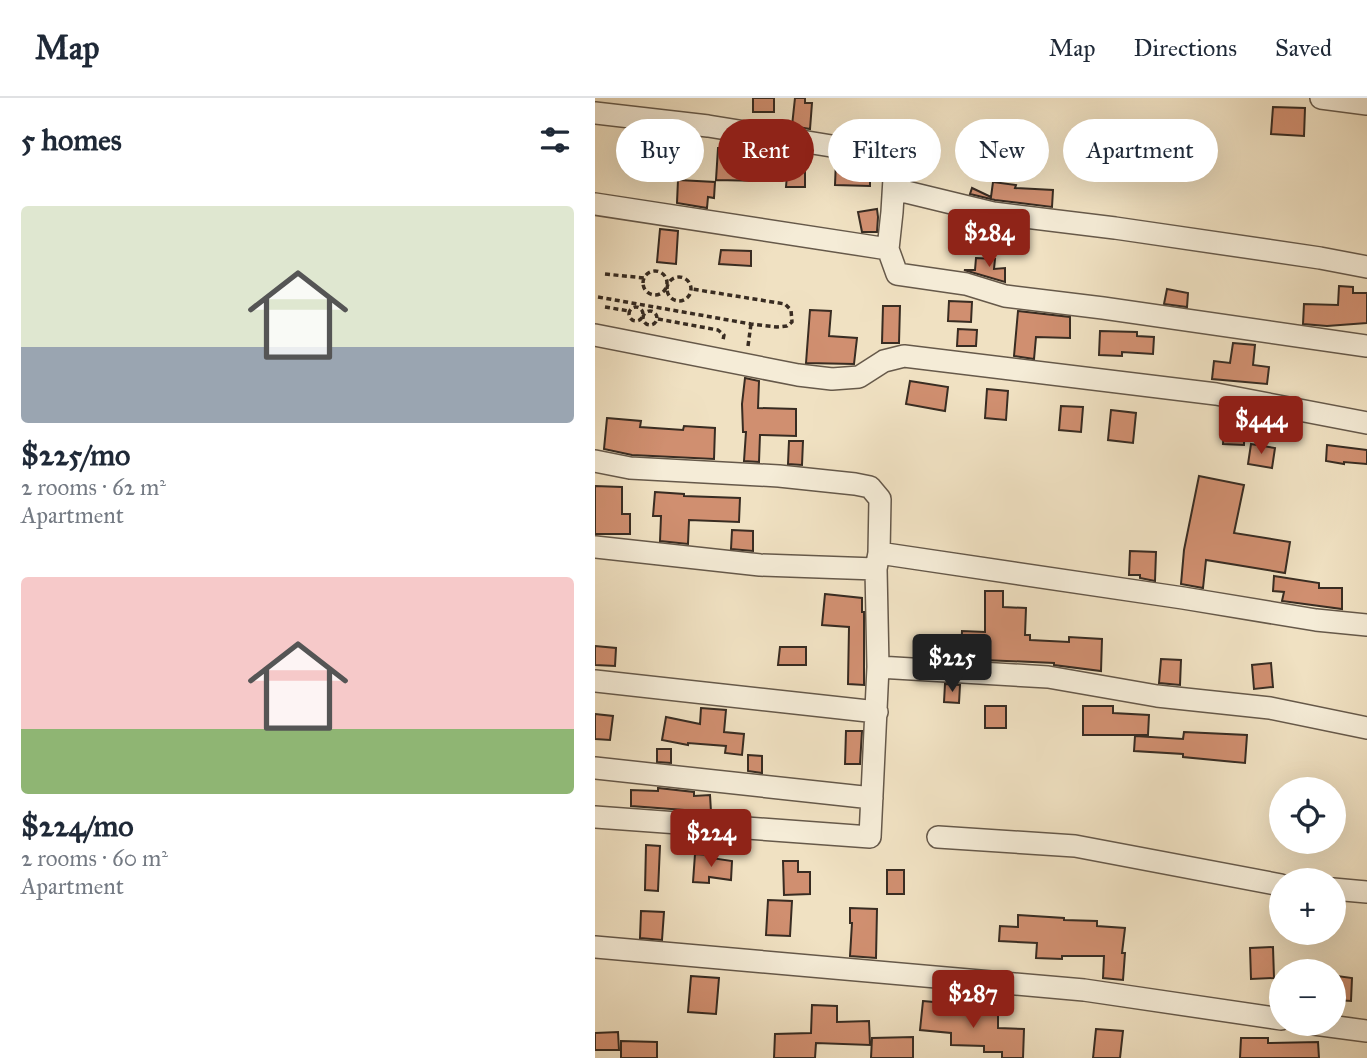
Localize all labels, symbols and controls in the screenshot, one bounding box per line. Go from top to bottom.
text: Map [35,28,99,68]
text: Map [1049,33,1096,63]
text: Directions [1134,33,1237,63]
text: Saved [1275,33,1332,63]
chip: Buy [616,119,704,182]
chip: Rent [718,119,814,182]
chip: Filters [828,119,941,182]
chip: New [955,119,1049,182]
chip: Apartment [1063,119,1218,182]
icon: filters [536,121,574,159]
text: 5 homes [21,122,122,158]
pin: $284 [948,209,1030,269]
text: $284 [964,218,1014,246]
icon: home [235,252,361,378]
pin: $444 [1220,396,1302,456]
text: $444 [1235,405,1287,433]
text: $225/mo [21,437,130,473]
text: 2 rooms · 62 m² [21,473,166,501]
text: Apartment [21,501,124,529]
icon: home [235,623,361,749]
pin: $225 [911,634,993,694]
text: $225 [929,643,975,671]
map controls [1269,777,1346,1036]
button: locate [1269,777,1346,854]
text: $224/mo [21,808,134,844]
pin: $224 [670,810,752,869]
text: $224 [686,818,736,846]
text: 2 rooms · 60 m² [21,844,168,872]
button: + [1269,868,1346,945]
text: Apartment [21,872,124,900]
button: − [1269,959,1346,1036]
pin: $287 [932,970,1014,1030]
text: $287 [948,979,998,1007]

